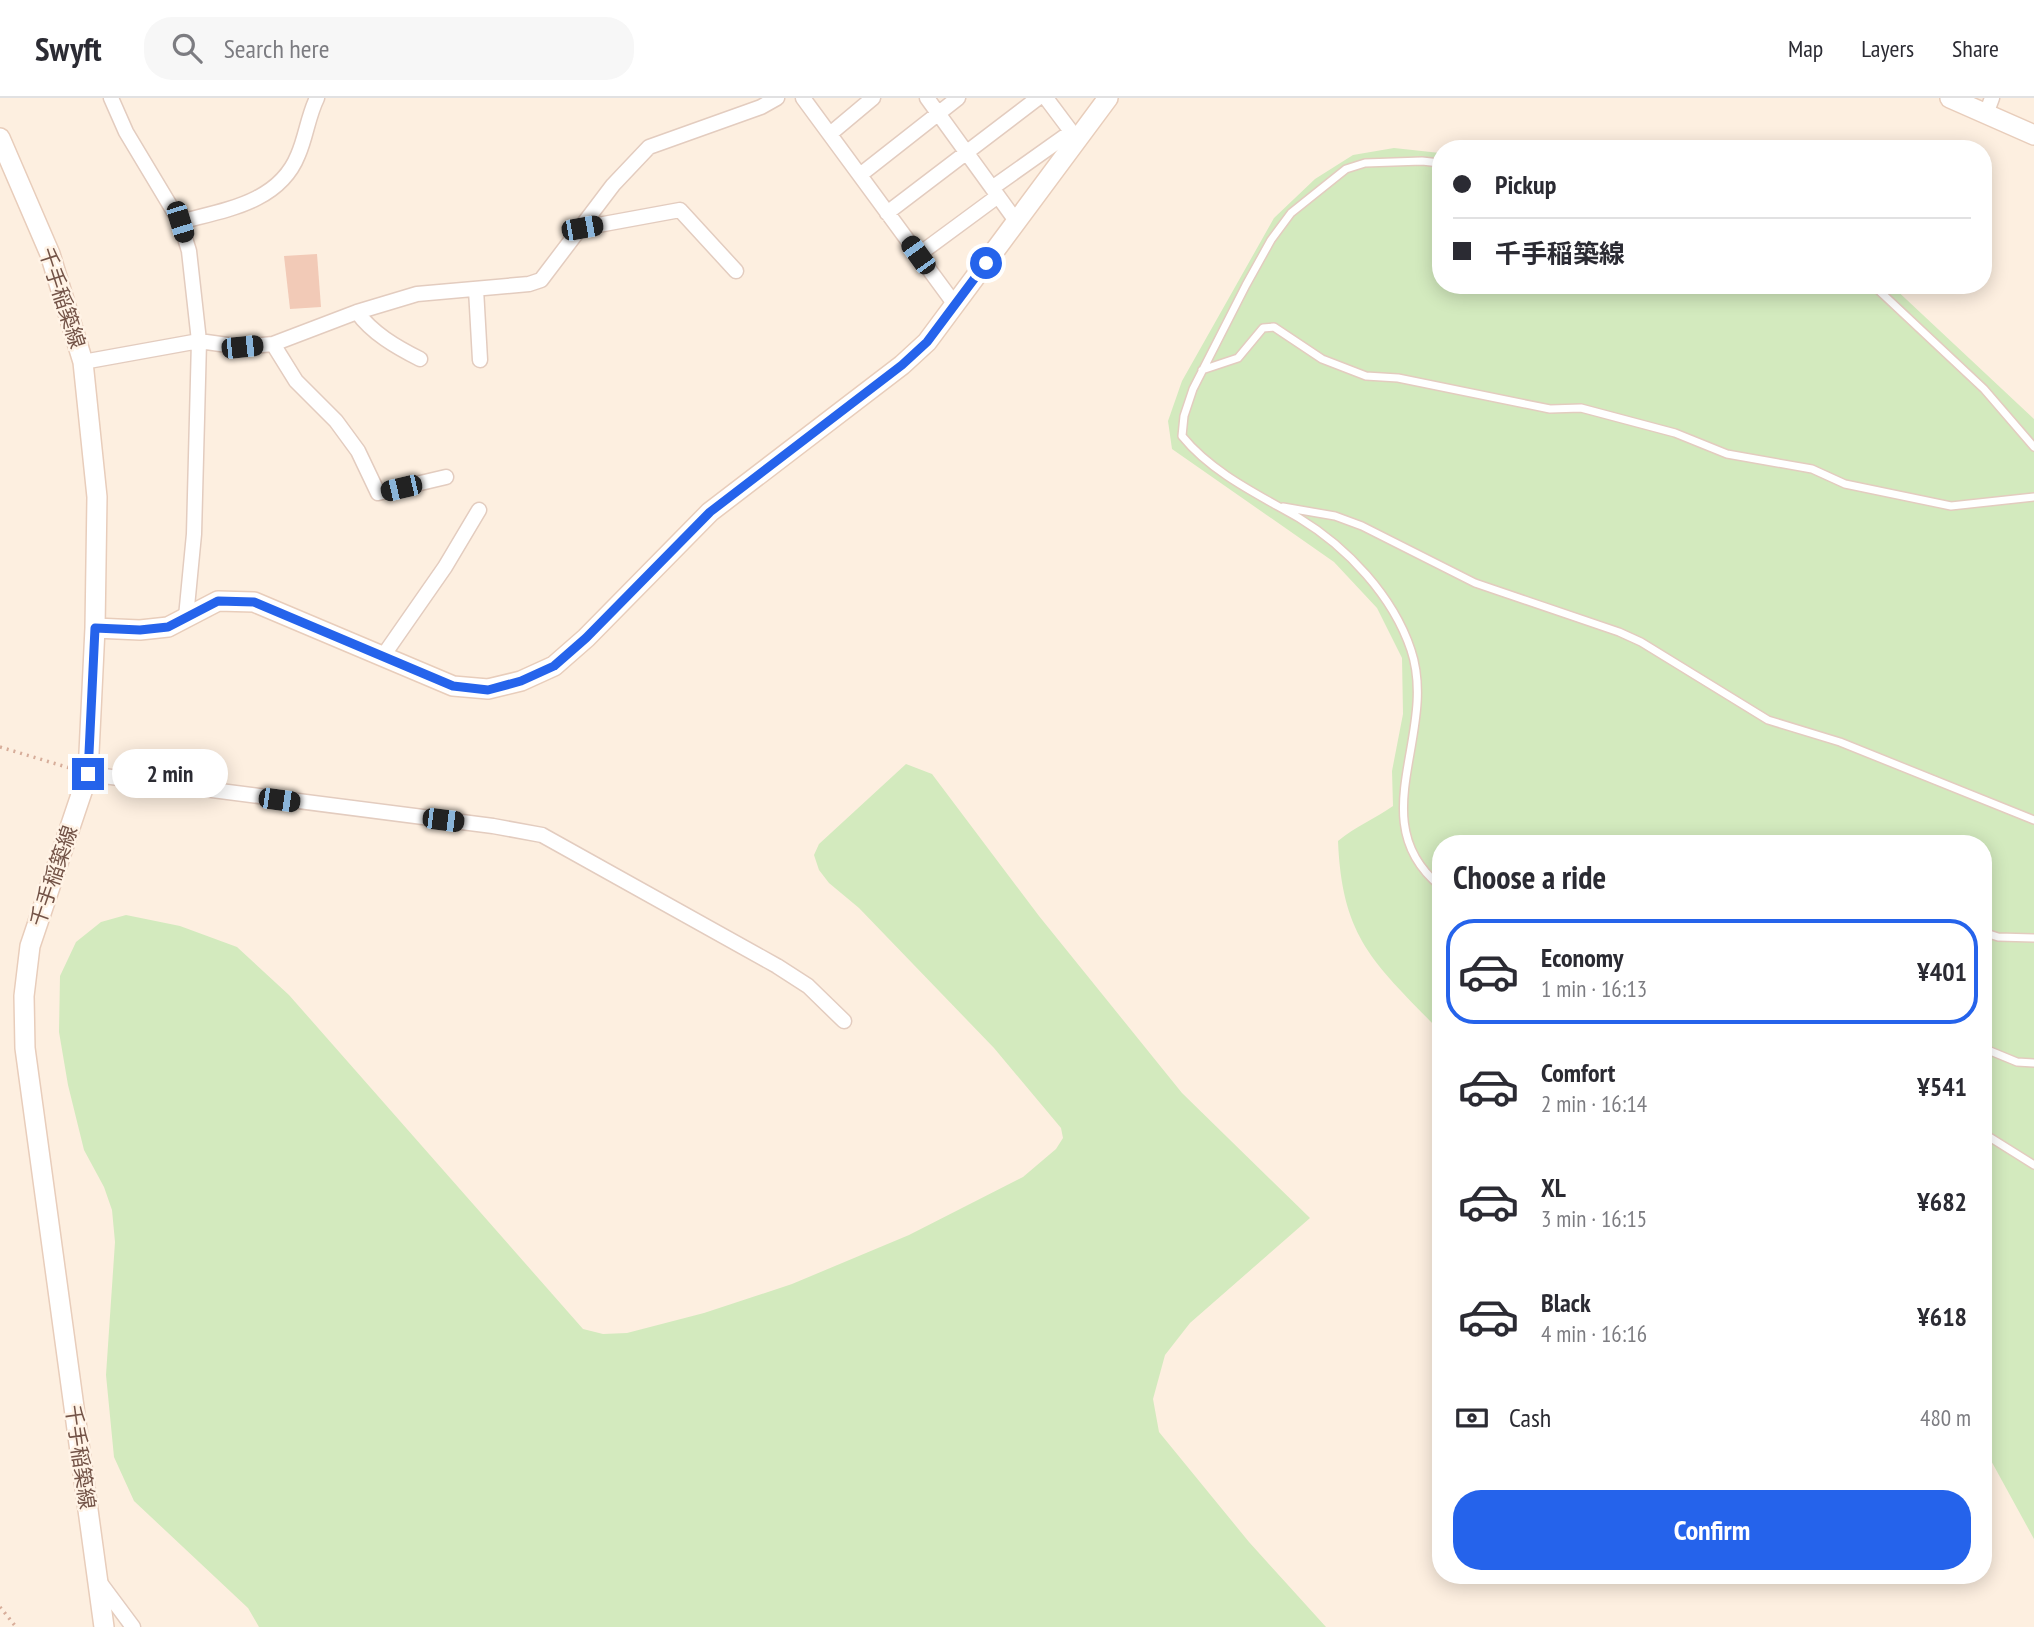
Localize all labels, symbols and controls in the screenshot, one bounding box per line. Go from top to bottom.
search box [144,17,634,80]
text: Swyft [35,27,102,70]
icon: search [168,29,206,67]
text: Search here [224,32,329,65]
text: Map [1788,33,1823,64]
text: Layers [1861,33,1914,64]
text: Share [1952,33,1999,64]
text: Pickup [1495,168,1556,201]
car [164,199,197,245]
car [560,214,605,242]
car [898,232,939,278]
text: 千手稲築線 [1495,237,1625,270]
street label: 千手稲築線 [33,244,92,352]
route start [970,247,1002,279]
car [221,334,264,360]
car [379,473,424,503]
callout: 2 min [112,750,228,798]
route end [72,758,104,790]
text: 2 min [147,759,193,788]
car [257,787,302,813]
car [421,807,466,833]
street label: 千手稲築線 [24,822,83,930]
text: Choose a ride [1453,856,1606,898]
icon: car [1457,940,1520,1003]
text: Economy [1541,941,1623,974]
text: ¥401 [1917,955,1967,988]
text: 1 min · 16:13 [1541,974,1647,1003]
icon: car [1457,1055,1520,1118]
text: Comfort [1541,1056,1615,1089]
text: ¥541 [1917,1070,1967,1103]
text: 2 min · 16:14 [1541,1089,1647,1118]
icon: car [1457,1170,1520,1233]
text: XL [1541,1171,1566,1204]
text: ¥682 [1917,1185,1967,1218]
text: 3 min · 16:15 [1541,1204,1647,1233]
icon: car [1457,1285,1520,1348]
text: Black [1541,1286,1591,1319]
text: ¥618 [1917,1300,1967,1333]
text: 4 min · 16:16 [1541,1319,1647,1348]
icon: cash [1453,1399,1491,1437]
text: Cash [1509,1401,1551,1434]
street label: 千手稲築線 [60,1403,101,1511]
text: 480 m [1920,1403,1971,1432]
button: Confirm [1453,1490,1971,1570]

